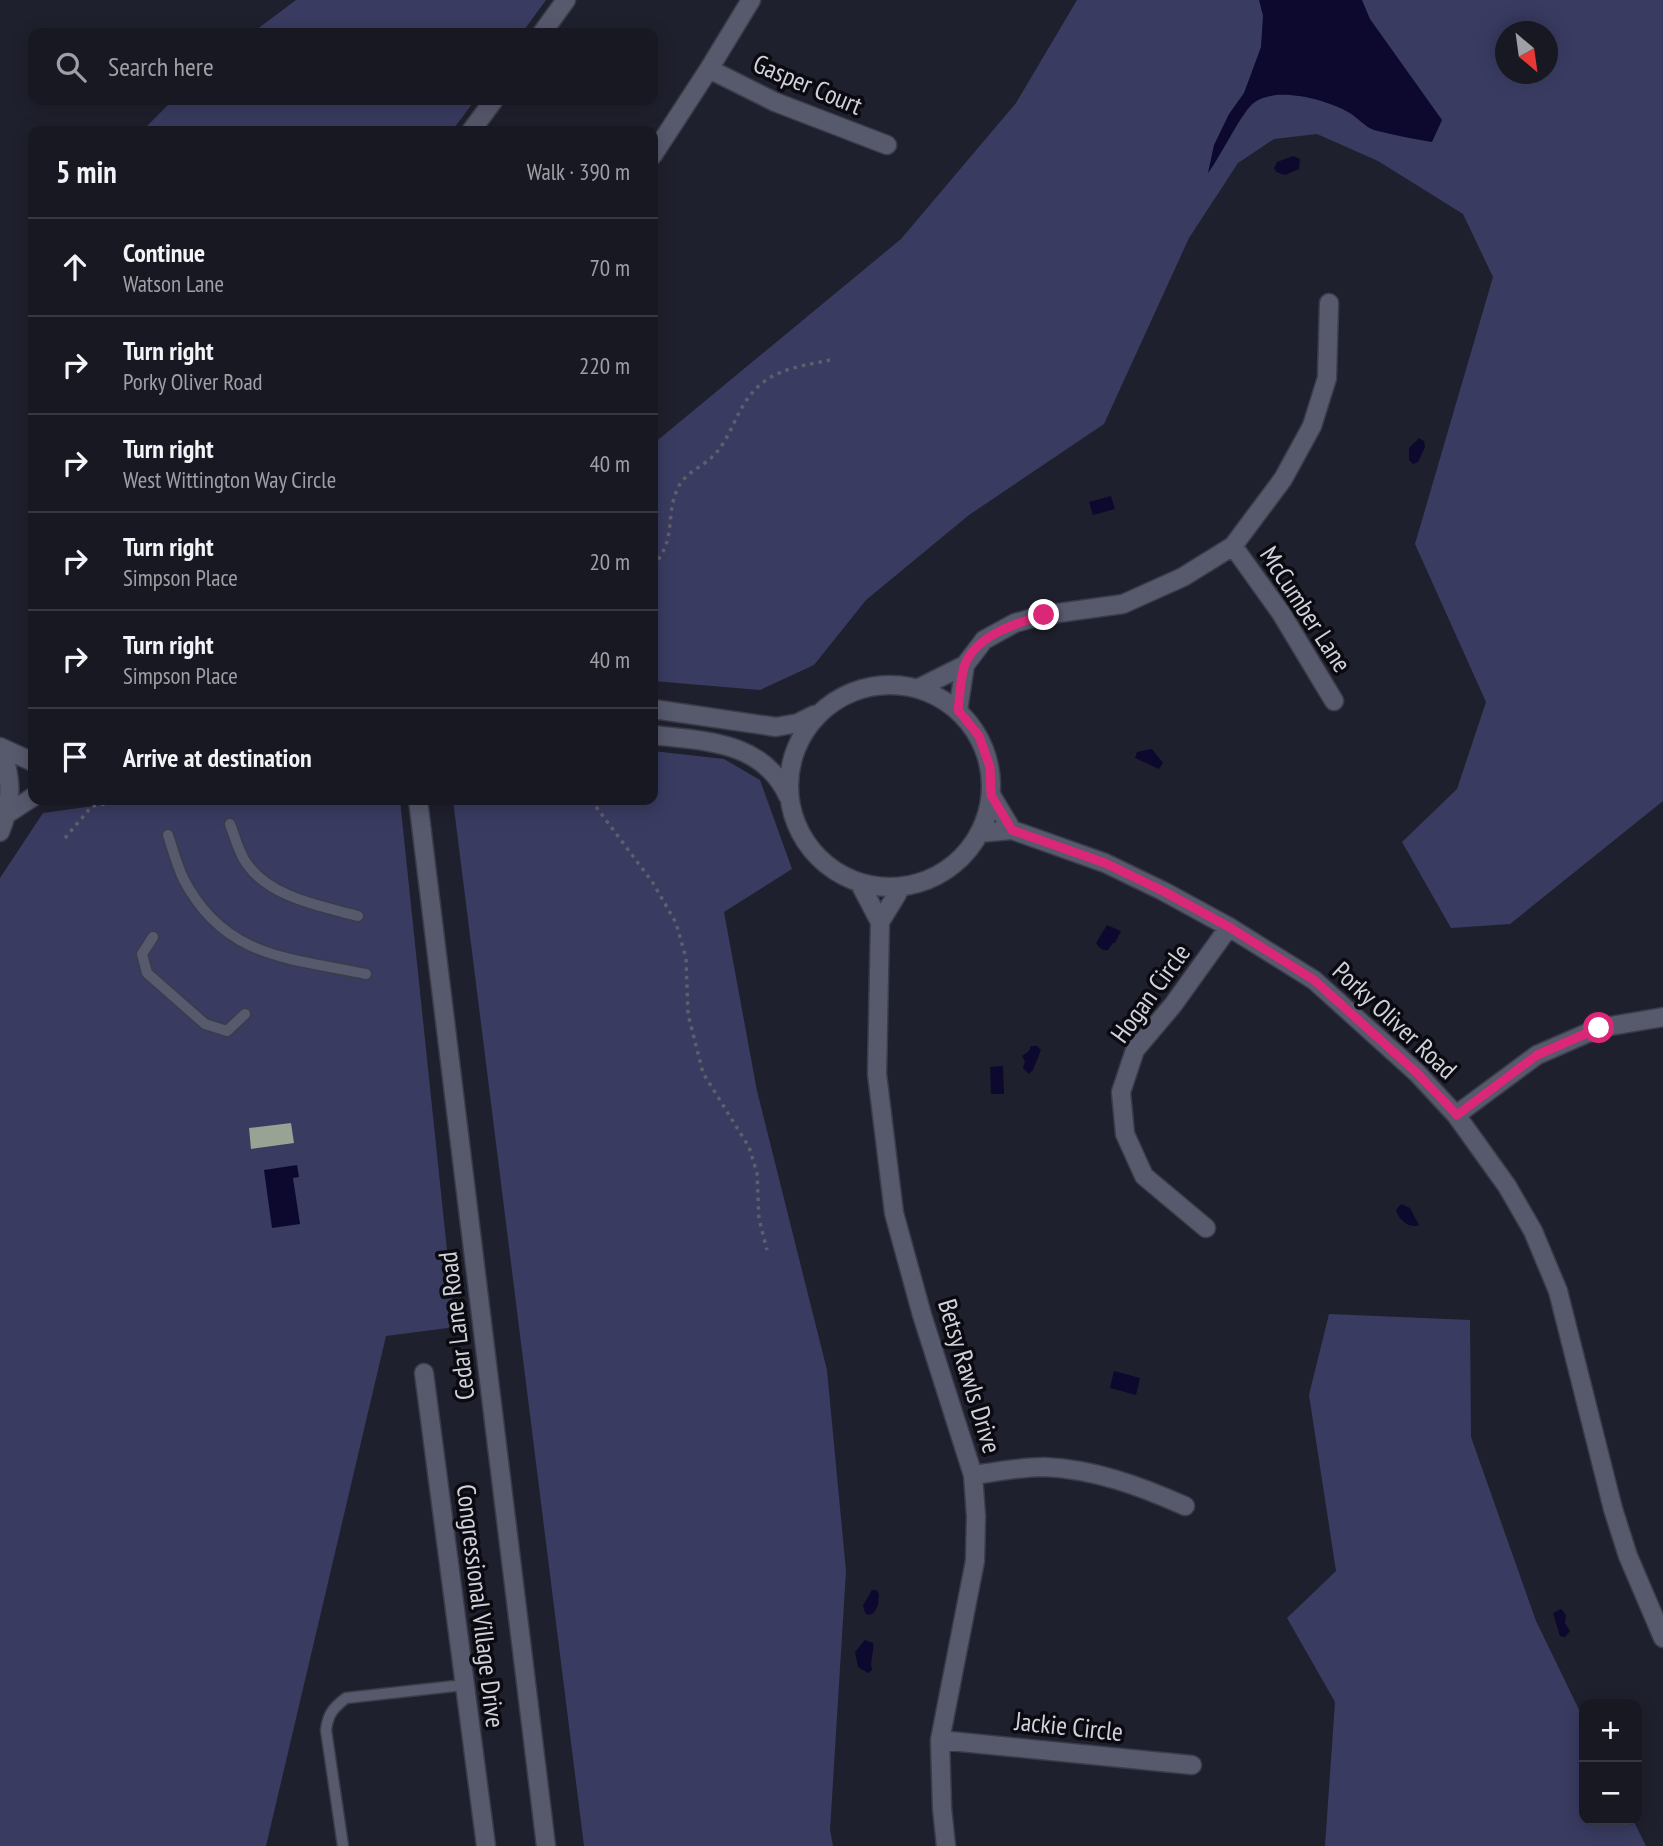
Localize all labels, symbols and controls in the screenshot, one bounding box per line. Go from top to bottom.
north arrow [1495,21,1558,84]
search box [28,28,658,105]
street label: Gasper Court [749,46,867,122]
icon: search [52,48,90,86]
text: Search here [108,50,214,83]
text: 5 min [56,152,117,191]
text: Walk · 390 m [527,157,630,186]
text: Continue [123,236,205,269]
icon: ahead [56,248,94,286]
text: 70 m [589,253,630,282]
text: Watson Lane [123,269,224,298]
text: Turn right [123,334,214,367]
icon: right [56,346,94,384]
text: 220 m [579,351,630,380]
text: Porky Oliver Road [123,367,263,396]
text: Turn right [123,432,214,465]
icon: right [56,444,94,482]
text: 40 m [589,449,630,478]
text: West Wittington Way Circle [123,465,336,494]
text: Turn right [123,530,214,563]
street label: McCumber Lane [1253,540,1359,678]
icon: right [56,542,94,580]
text: 20 m [589,547,630,576]
text: Simpson Place [123,563,238,592]
route end [1028,599,1059,630]
text: Turn right [123,628,214,661]
icon: right [56,640,94,678]
text: 40 m [589,645,630,674]
text: Simpson Place [123,661,238,690]
icon: arrive [56,738,94,776]
text: Arrive at destination [123,741,312,774]
street label: Hogan Circle [1103,937,1197,1049]
street label: Porky Oliver Road [1326,954,1464,1086]
route start [1583,1012,1614,1043]
street label: Cedar Lane Road [431,1250,481,1402]
street label: Betsy Rawls Drive [931,1295,1009,1457]
street label: Congressional Village Drive [450,1482,512,1730]
map controls [1579,1699,1642,1825]
button: + [1579,1699,1642,1762]
street label: Jackie Circle [1012,1704,1125,1748]
button: − [1579,1762,1642,1825]

